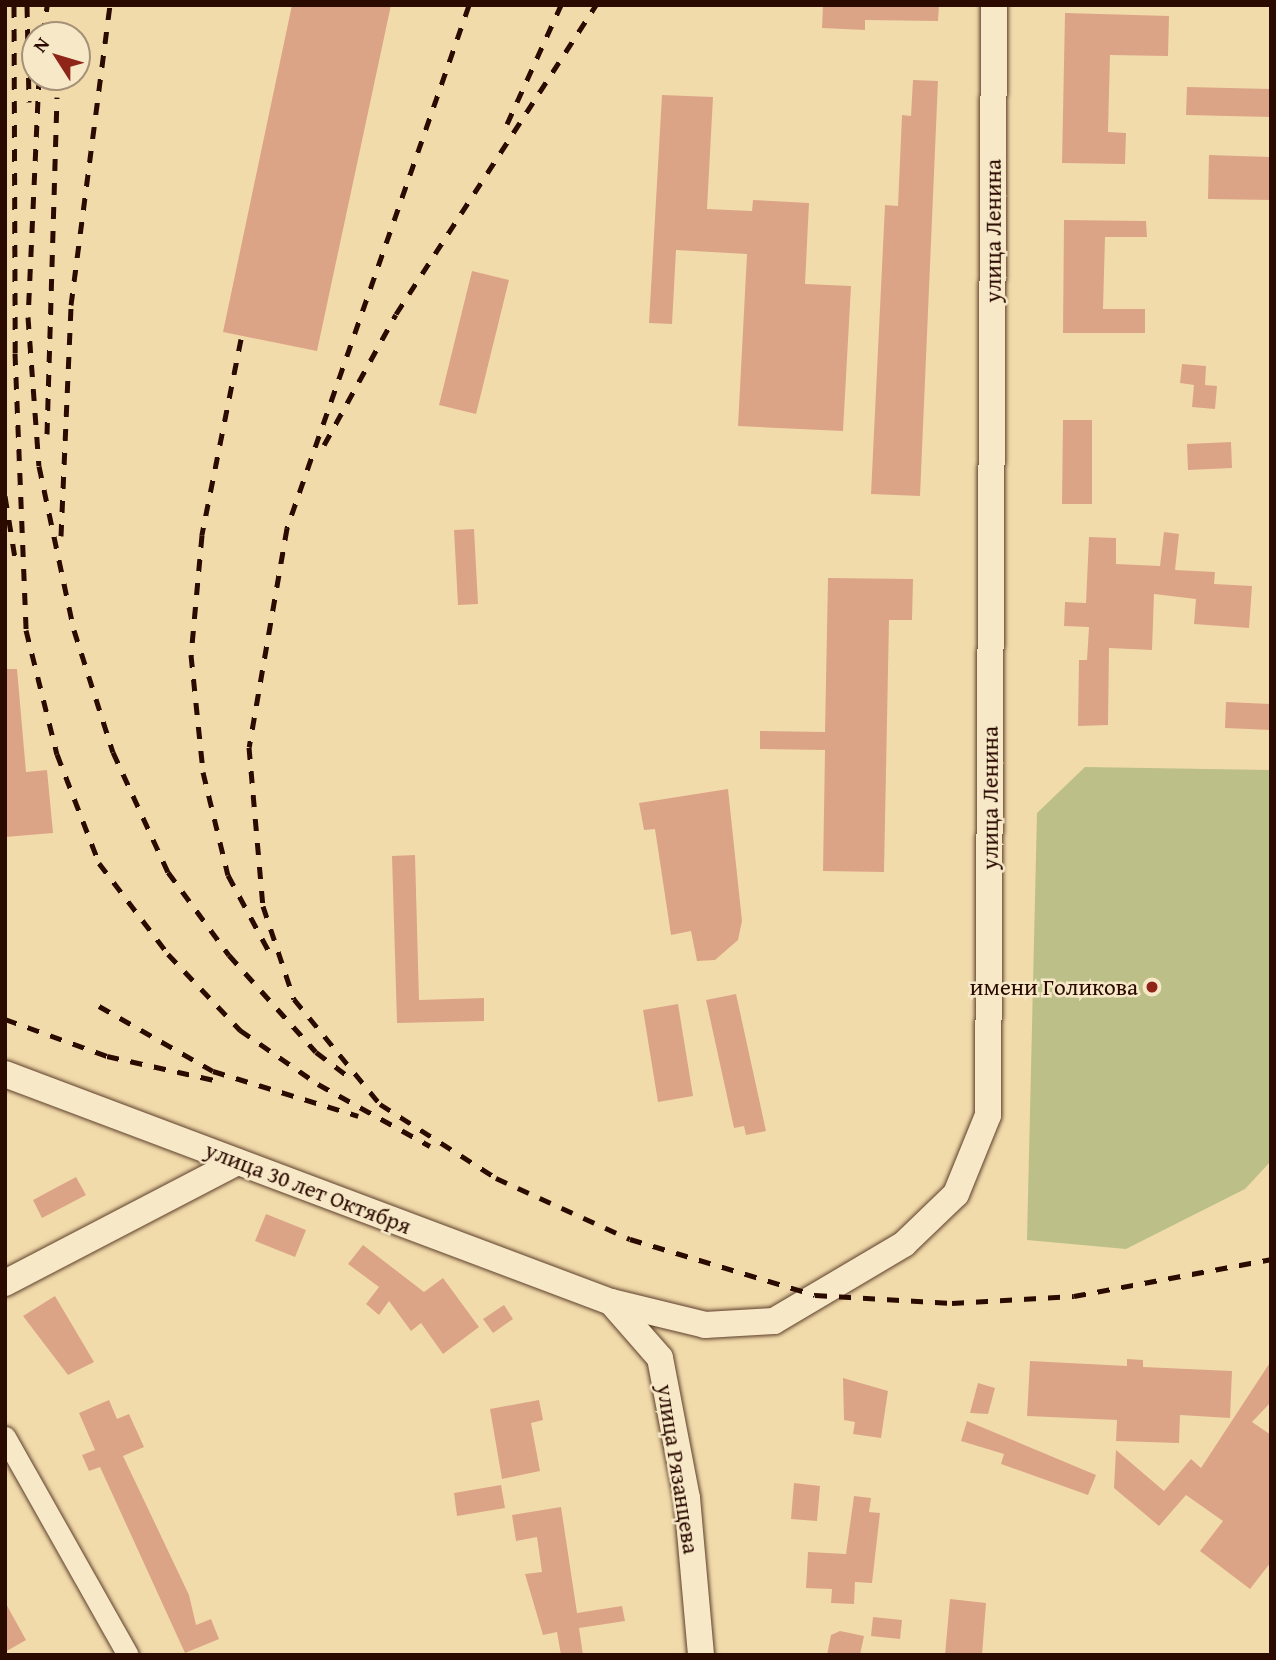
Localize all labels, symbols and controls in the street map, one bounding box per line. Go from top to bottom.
north arrow [21,21,91,91]
text: N [26,31,56,58]
street label: улица Ленина [979,159,1007,303]
street label: улица Ленина [976,726,1004,870]
place label: имени Голикова [970,973,1138,1001]
marker: имени Голикова [1144,979,1160,995]
street label: улица 30 лет Октября [201,1136,415,1240]
street label: улица Рязанцева [651,1382,705,1556]

